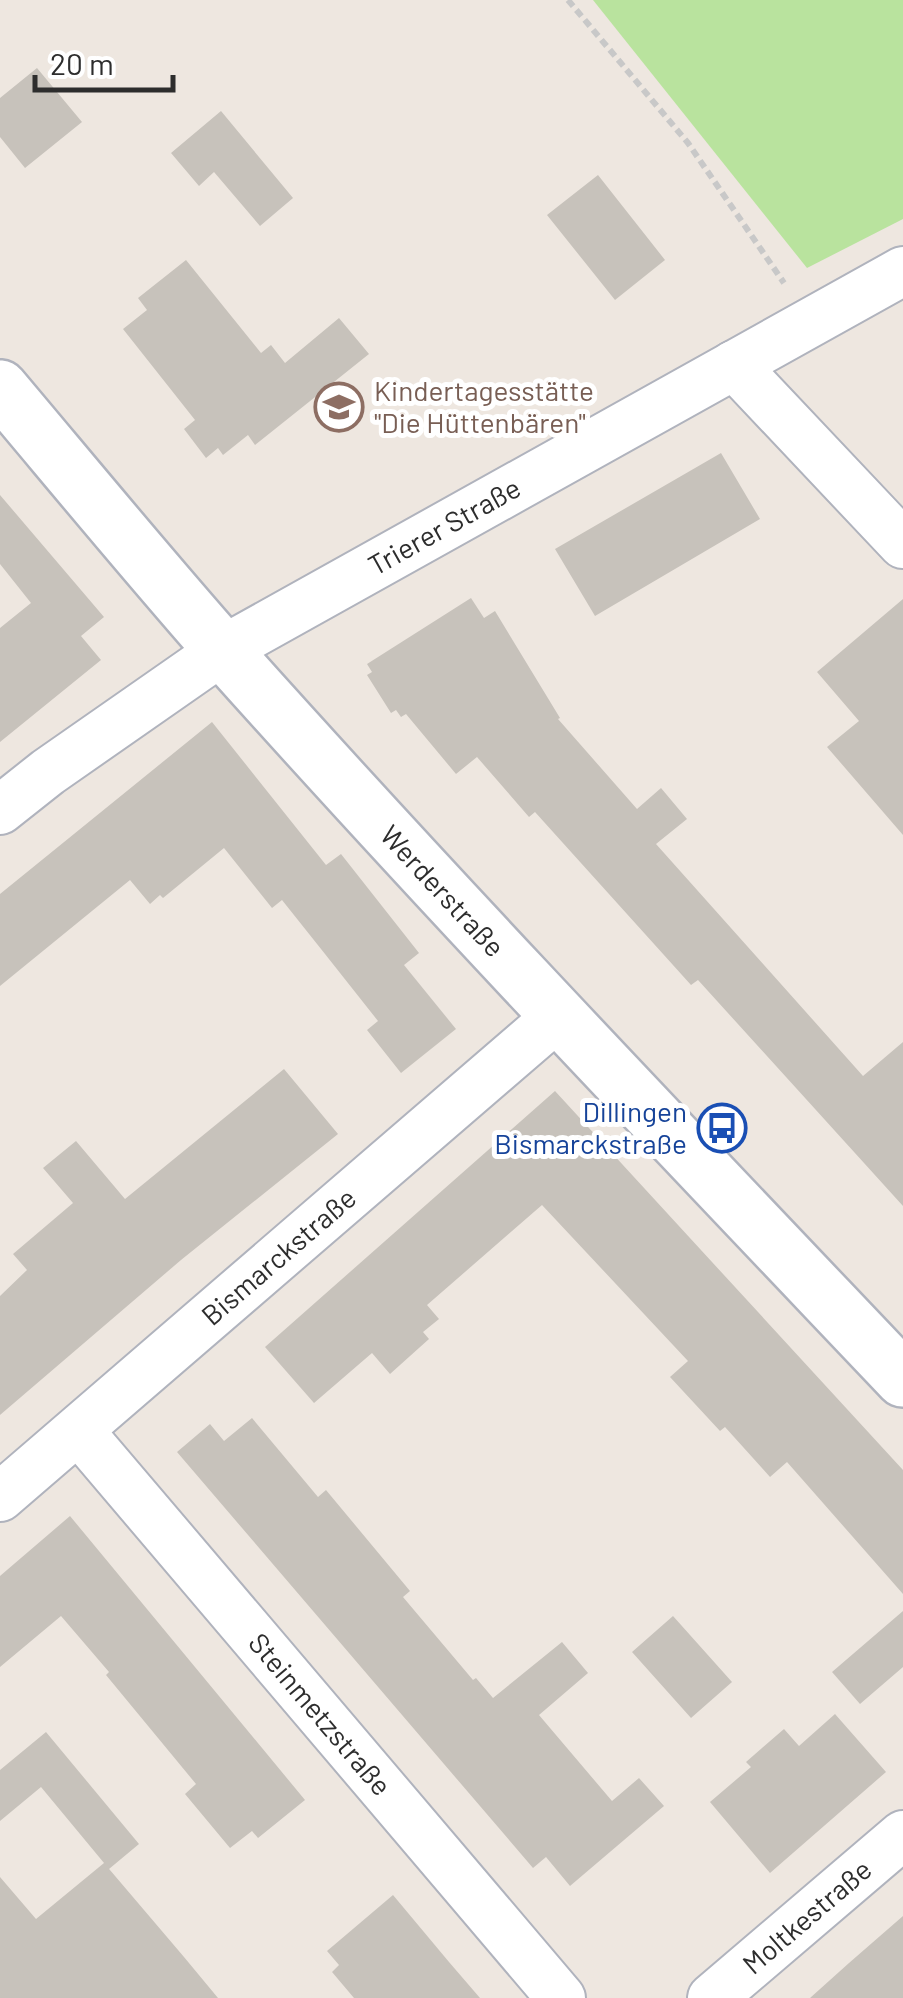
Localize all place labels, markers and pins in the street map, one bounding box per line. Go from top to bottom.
place label: Kindertagesstätte "Die Hüttenbären" [374,373,594,439]
school or university icon: Kindertagesstätte "Die Hüttenbären" [313,381,365,433]
place label: Dillingen Bismarckstraße [494,1094,687,1160]
bus stop icon: Dillingen Bismarckstraße [696,1102,748,1154]

